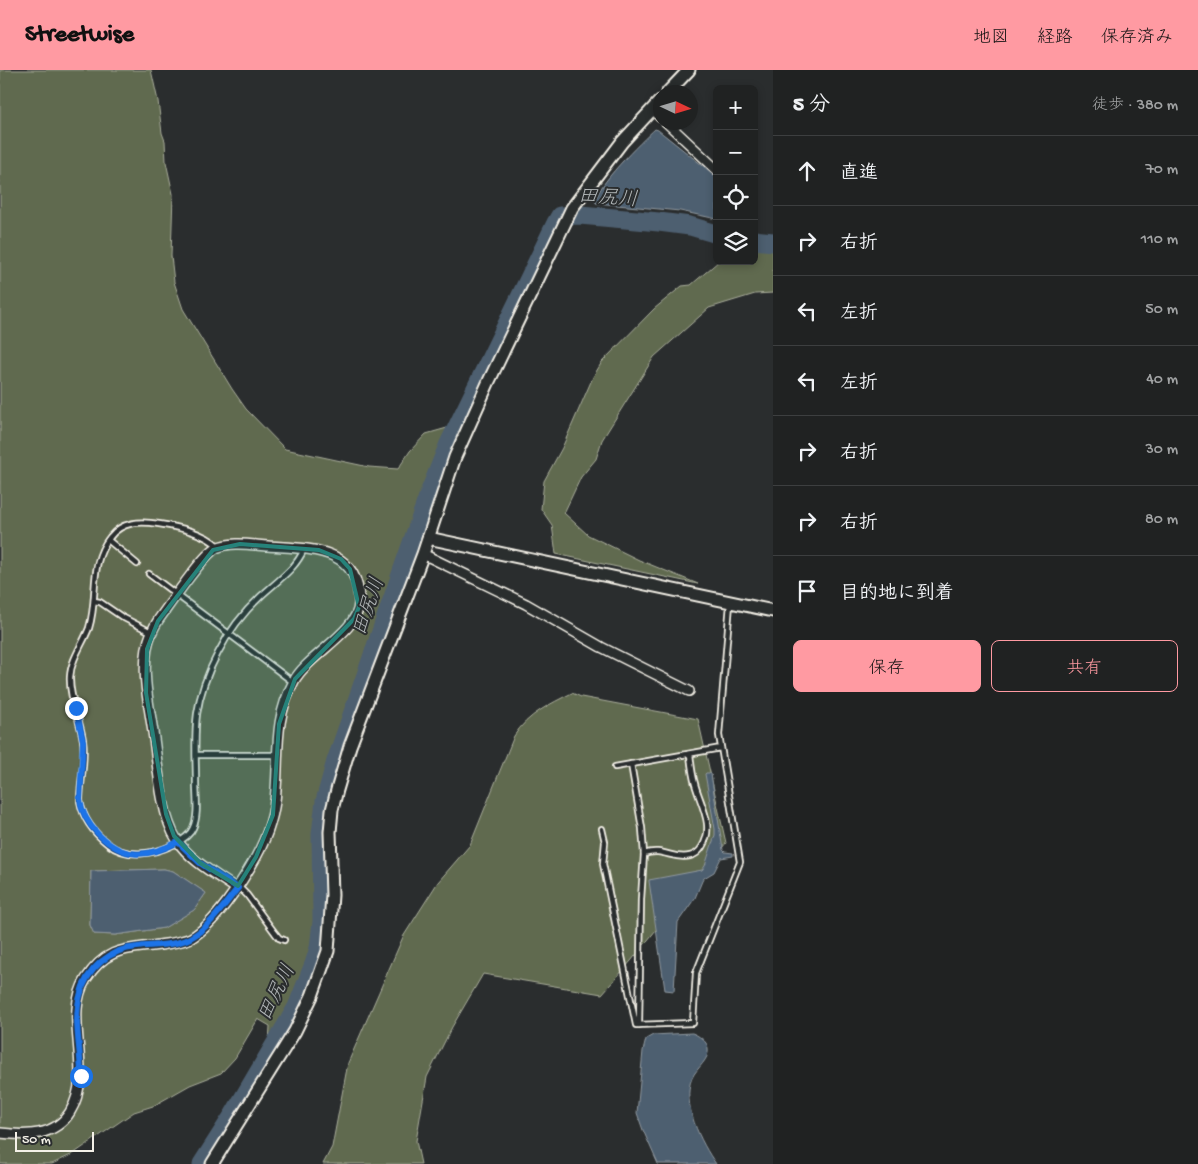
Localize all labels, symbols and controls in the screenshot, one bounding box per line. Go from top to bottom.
text: Streetwise [25,21,134,50]
text: 地図 [973,28,1009,49]
text: 経路 [1037,28,1073,49]
text: 保存済み [1101,28,1173,49]
north arrow [653,85,698,130]
map controls [713,85,758,265]
button: + [713,85,758,130]
text: 5 分 [793,94,830,119]
text: 徒歩 · 380 m [1092,97,1178,116]
button: − [713,130,758,175]
icon: ahead [793,157,821,185]
text: 70 m [1145,161,1178,180]
text: 直進 [840,163,878,186]
button: locate [713,175,758,220]
water label: 田尻川 [577,185,639,213]
button: layers [713,220,758,265]
icon: right [793,227,821,255]
text: 110 m [1141,231,1178,250]
text: 右折 [840,233,878,256]
icon: left [793,297,821,325]
text: 50 m [1145,301,1178,320]
text: 左折 [840,303,878,326]
icon: left [793,367,821,395]
text: 40 m [1146,371,1178,390]
text: 左折 [840,373,878,396]
icon: right [793,437,821,465]
text: 30 m [1145,441,1178,460]
text: 右折 [840,443,878,466]
icon: right [793,507,821,535]
text: 80 m [1145,511,1178,530]
text: 右折 [840,513,878,536]
water label: 田尻川 [349,575,391,639]
icon: arrive [793,577,821,605]
text: 目的地に到着 [840,583,954,606]
button: 保存 [793,640,981,692]
button: 共有 [991,640,1178,692]
route end [65,697,88,720]
water label: 田尻川 [254,961,302,1026]
route start [70,1065,93,1088]
scale bar [15,1129,94,1152]
text: 50 m [22,1132,51,1149]

